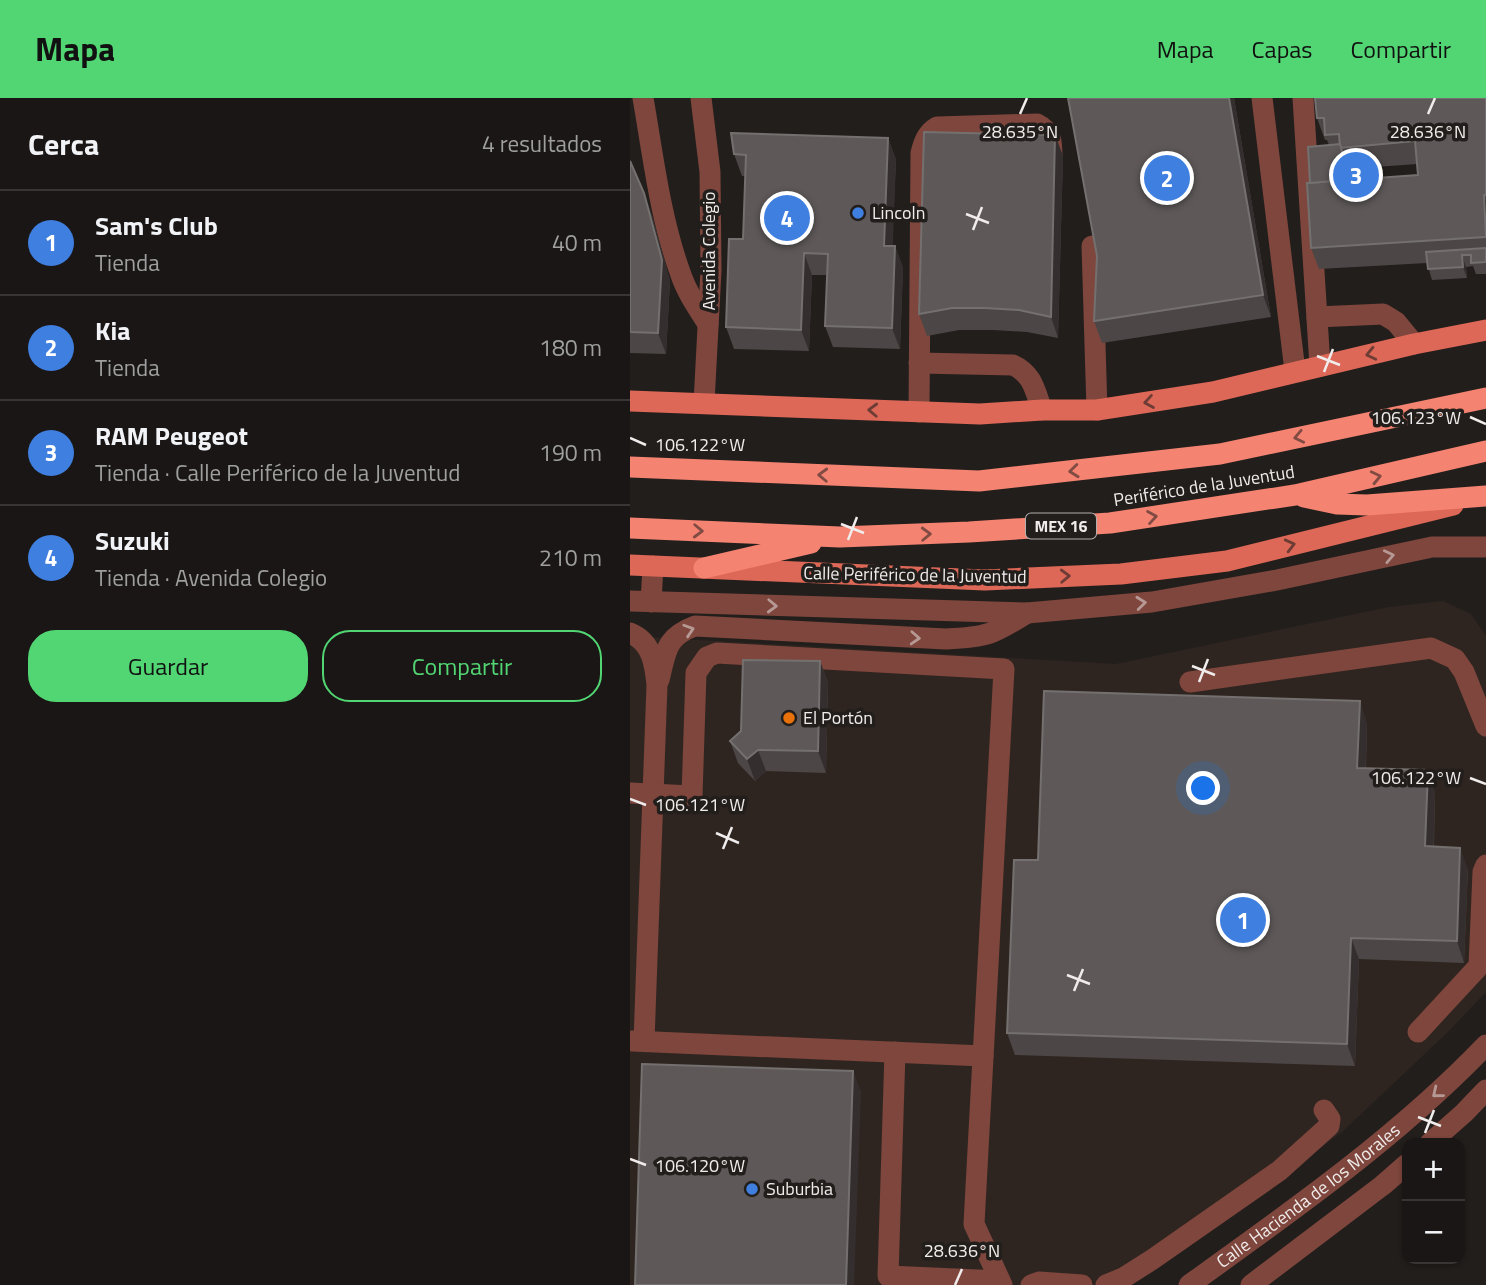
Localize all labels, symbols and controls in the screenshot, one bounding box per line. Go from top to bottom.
text: Mapa [35,24,115,74]
text: Mapa [1157,31,1214,67]
text: Capas [1252,31,1312,67]
text: Compartir [1350,31,1451,67]
text: 28.635°N [982,118,1058,145]
text: 28.636°N [1390,118,1466,145]
text: Cerca [28,121,99,167]
text: 4 resultados [482,126,602,161]
pin: 3 [1333,149,1379,201]
pin: 2 [1144,152,1190,204]
street label: Avenida Colegio [695,191,722,311]
pin: 4 [764,192,810,244]
place label: Lincoln [872,199,925,226]
marker: Lincoln [850,205,866,221]
text: Sam's Club [95,206,218,245]
text: 1 [45,225,57,260]
text: 40 m [552,225,602,260]
text: Tienda [95,245,160,280]
text: Kia [95,311,130,350]
text: 2 [45,330,57,365]
text: 180 m [539,330,602,365]
one-way arrow [1365,346,1377,360]
text: Tienda [95,350,160,385]
one-way arrow [1143,394,1155,409]
one-way arrow [868,402,878,418]
text: 106.123°W [1371,404,1461,431]
text: RAM Peugeot [95,416,248,455]
one-way arrow [1293,429,1305,444]
text: 106.122°W [655,431,745,458]
text: 3 [45,435,57,470]
text: 190 m [539,435,602,470]
text: Tienda · Calle Periférico de la Juventud [95,455,460,490]
street label: Periférico de la Juventud [1111,458,1296,513]
one-way arrow [1069,463,1080,478]
one-way arrow [817,467,828,482]
one-way arrow [1370,471,1382,485]
one-way arrow [1146,510,1158,525]
road number: MEX 16 [1026,514,1096,538]
text: Suzuki [95,521,170,560]
one-way arrow [693,524,704,539]
one-way arrow [920,526,931,541]
one-way arrow [1284,539,1296,553]
text: 4 [45,540,57,575]
text: 210 m [539,540,602,575]
one-way arrow [1383,550,1395,565]
street label: Calle Periférico de la Juventud [803,559,1027,590]
text: Tienda · Avenida Colegio [95,560,327,595]
one-way arrow [1060,569,1071,584]
one-way arrow [1136,595,1147,610]
one-way arrow [767,598,777,614]
one-way arrow [682,624,694,638]
button: Guardar [28,630,308,702]
button: Compartir [322,630,602,702]
one-way arrow [910,630,921,645]
place label: El Portón [803,704,873,731]
marker: El Portón [781,710,797,726]
text: 106.122°W [1371,764,1461,791]
your location [1186,771,1220,805]
text: 106.121°W [655,791,745,818]
pin: 1 [1220,894,1266,946]
one-way arrow [1433,1085,1445,1098]
street label: Calle Hacienda de los Morales [1211,1117,1406,1274]
map controls [1402,1138,1465,1264]
button: + [1402,1138,1465,1201]
text: 106.120°W [655,1152,745,1179]
place label: Suburbia [766,1175,833,1202]
marker: Suburbia [744,1181,760,1197]
button: − [1402,1201,1465,1264]
text: 28.636°N [924,1237,1000,1264]

